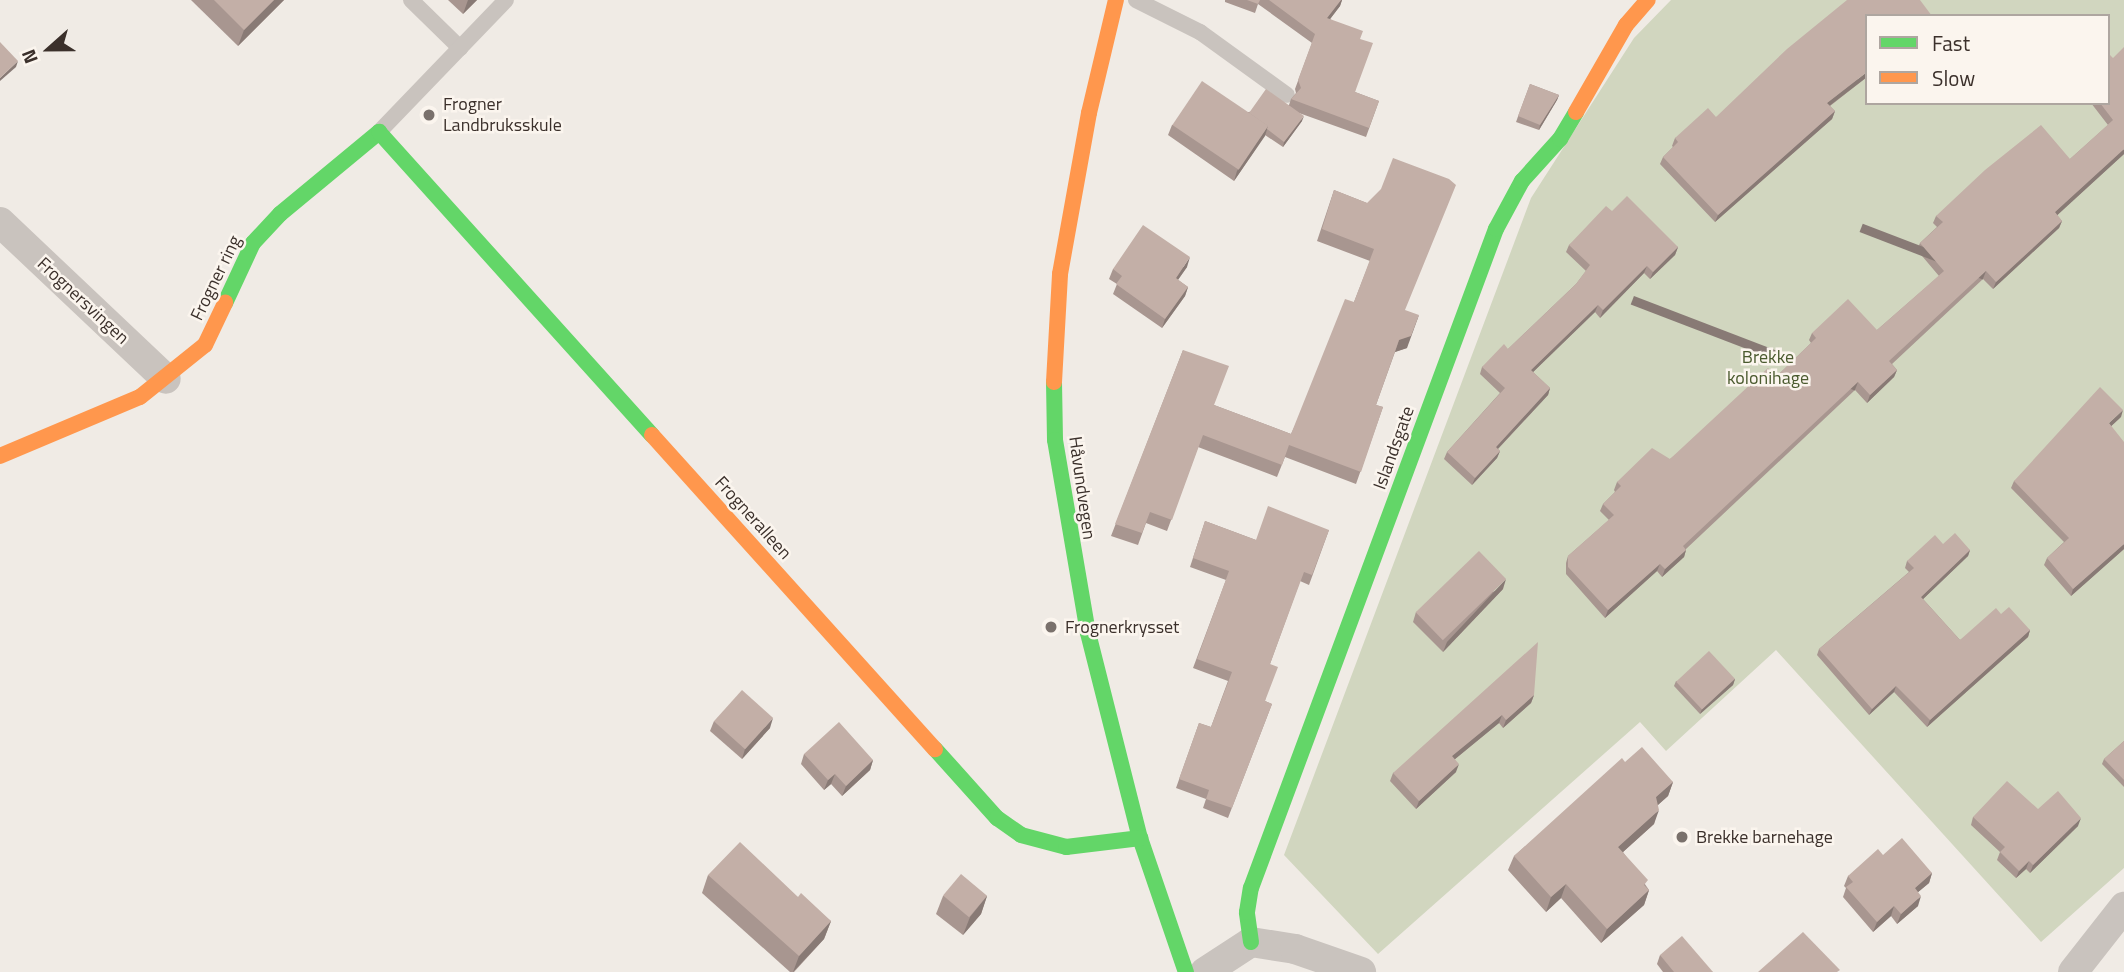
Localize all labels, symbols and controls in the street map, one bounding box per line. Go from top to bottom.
north arrow [14,14,84,84]
legend [1865,14,2110,105]
text: Fast [1932,27,1970,59]
text: N [13,45,45,68]
text: Slow [1932,62,1975,94]
place label: Frogner Landbruksskule [443,94,562,136]
marker: Frogner Landbruksskule [421,107,437,123]
street label: Frogner ring [186,232,246,324]
street label: Frognersvingen [33,253,133,349]
park label: Brekke kolonihage [1727,347,1809,390]
street label: Islandsgate [1369,403,1419,493]
street label: Håvundvegen [1064,435,1100,541]
street label: Frogneralleen [710,472,796,564]
place label: Frognerkrysset [1065,616,1179,638]
marker: Frognerkrysset [1043,619,1059,635]
place label: Brekke barnehage [1696,826,1833,848]
marker: Brekke barnehage [1674,829,1690,845]

